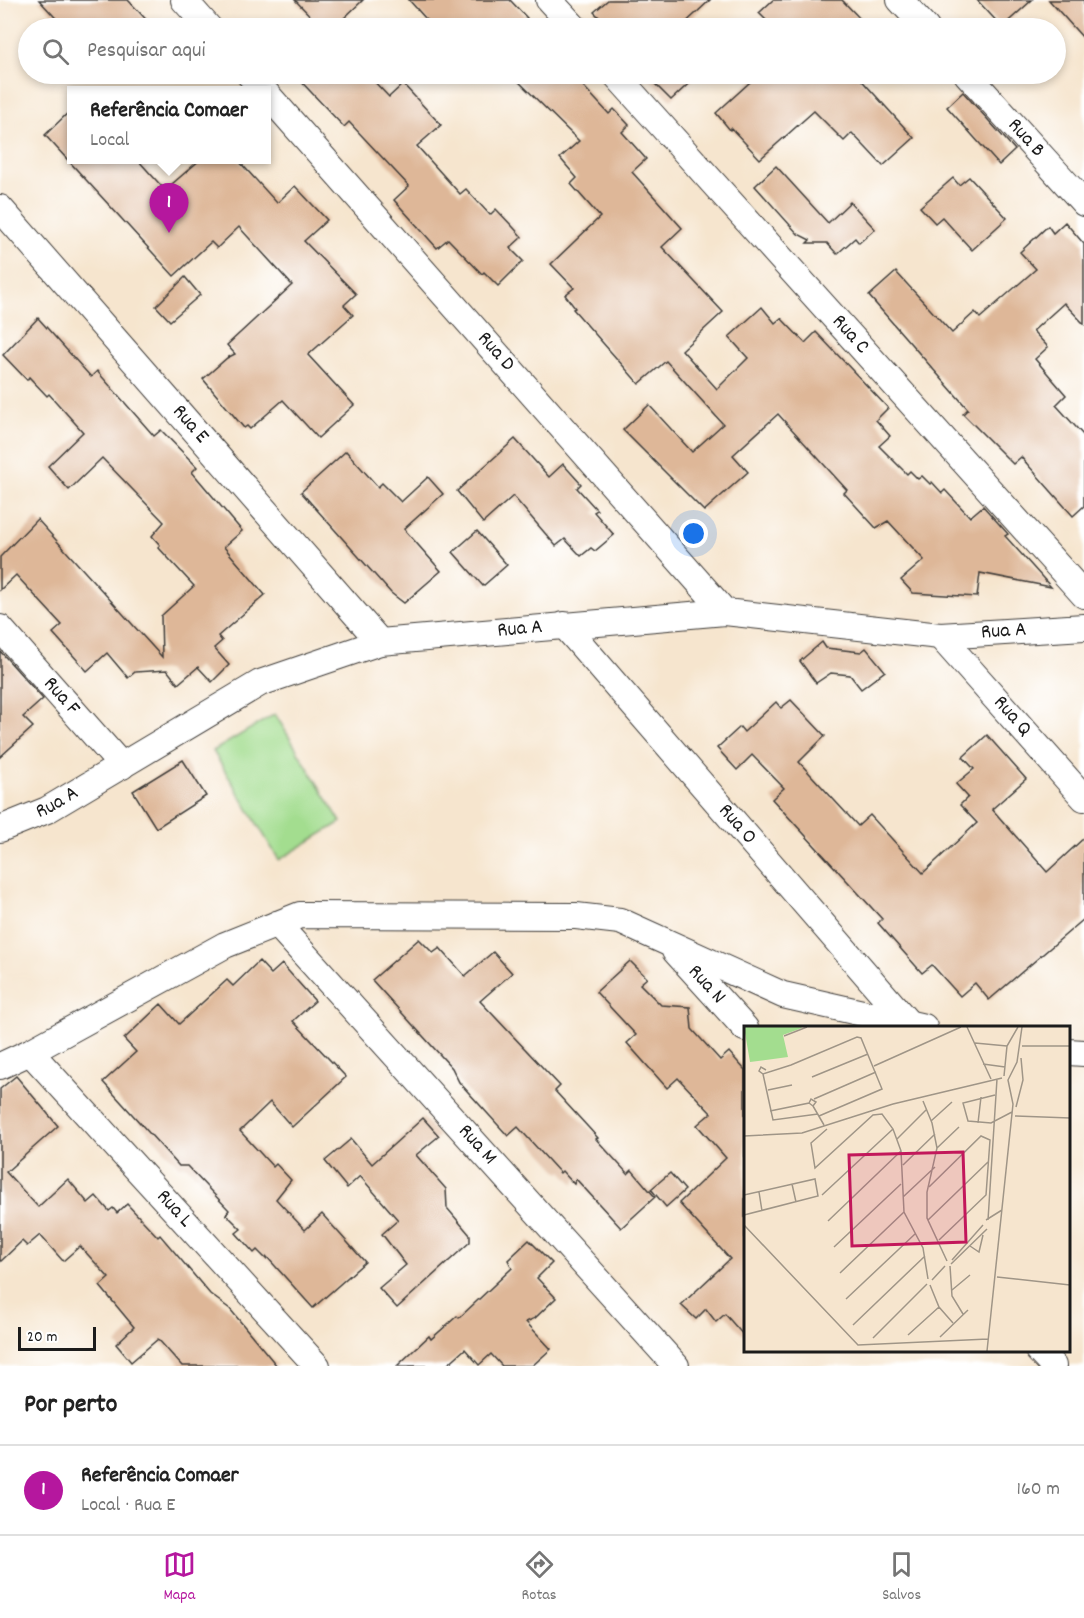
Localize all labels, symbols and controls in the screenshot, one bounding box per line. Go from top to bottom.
search box [18,18,1066,84]
icon: search [39,35,72,68]
text: Pesquisar aqui [87,36,206,67]
popup [67,86,271,164]
text: Referência Comaer [90,96,248,127]
street label: Rua B [1000,112,1051,165]
text: Local [90,127,129,155]
pin: 1 [150,184,188,233]
street label: Rua C [824,308,876,361]
street label: Rua D [469,325,521,379]
street label: Rua E [164,398,216,451]
your location [679,519,708,548]
street label: Rua A [496,613,544,647]
street label: Rua A [980,616,1027,648]
street label: Rua F [35,671,87,724]
street label: Rua Q [985,689,1038,744]
street label: Rua A [32,779,85,828]
street label: Rua O [710,797,763,852]
street label: Rua N [680,959,732,1012]
inset map [744,1026,1069,1351]
street label: Rua M [450,1118,503,1172]
street label: Rua L [148,1183,199,1235]
scale bar [18,1324,96,1352]
text: 20 m [27,1326,57,1349]
text: Por perto [24,1387,117,1424]
text: Referência Comaer [81,1461,239,1492]
text: 1 [41,1476,46,1504]
text: 160 m [1017,1476,1060,1504]
text: Local · Rua E [81,1492,175,1520]
tab: Mapa [163,1548,196,1607]
tab: Rotas [522,1548,557,1607]
tab: Salvos [882,1548,921,1607]

